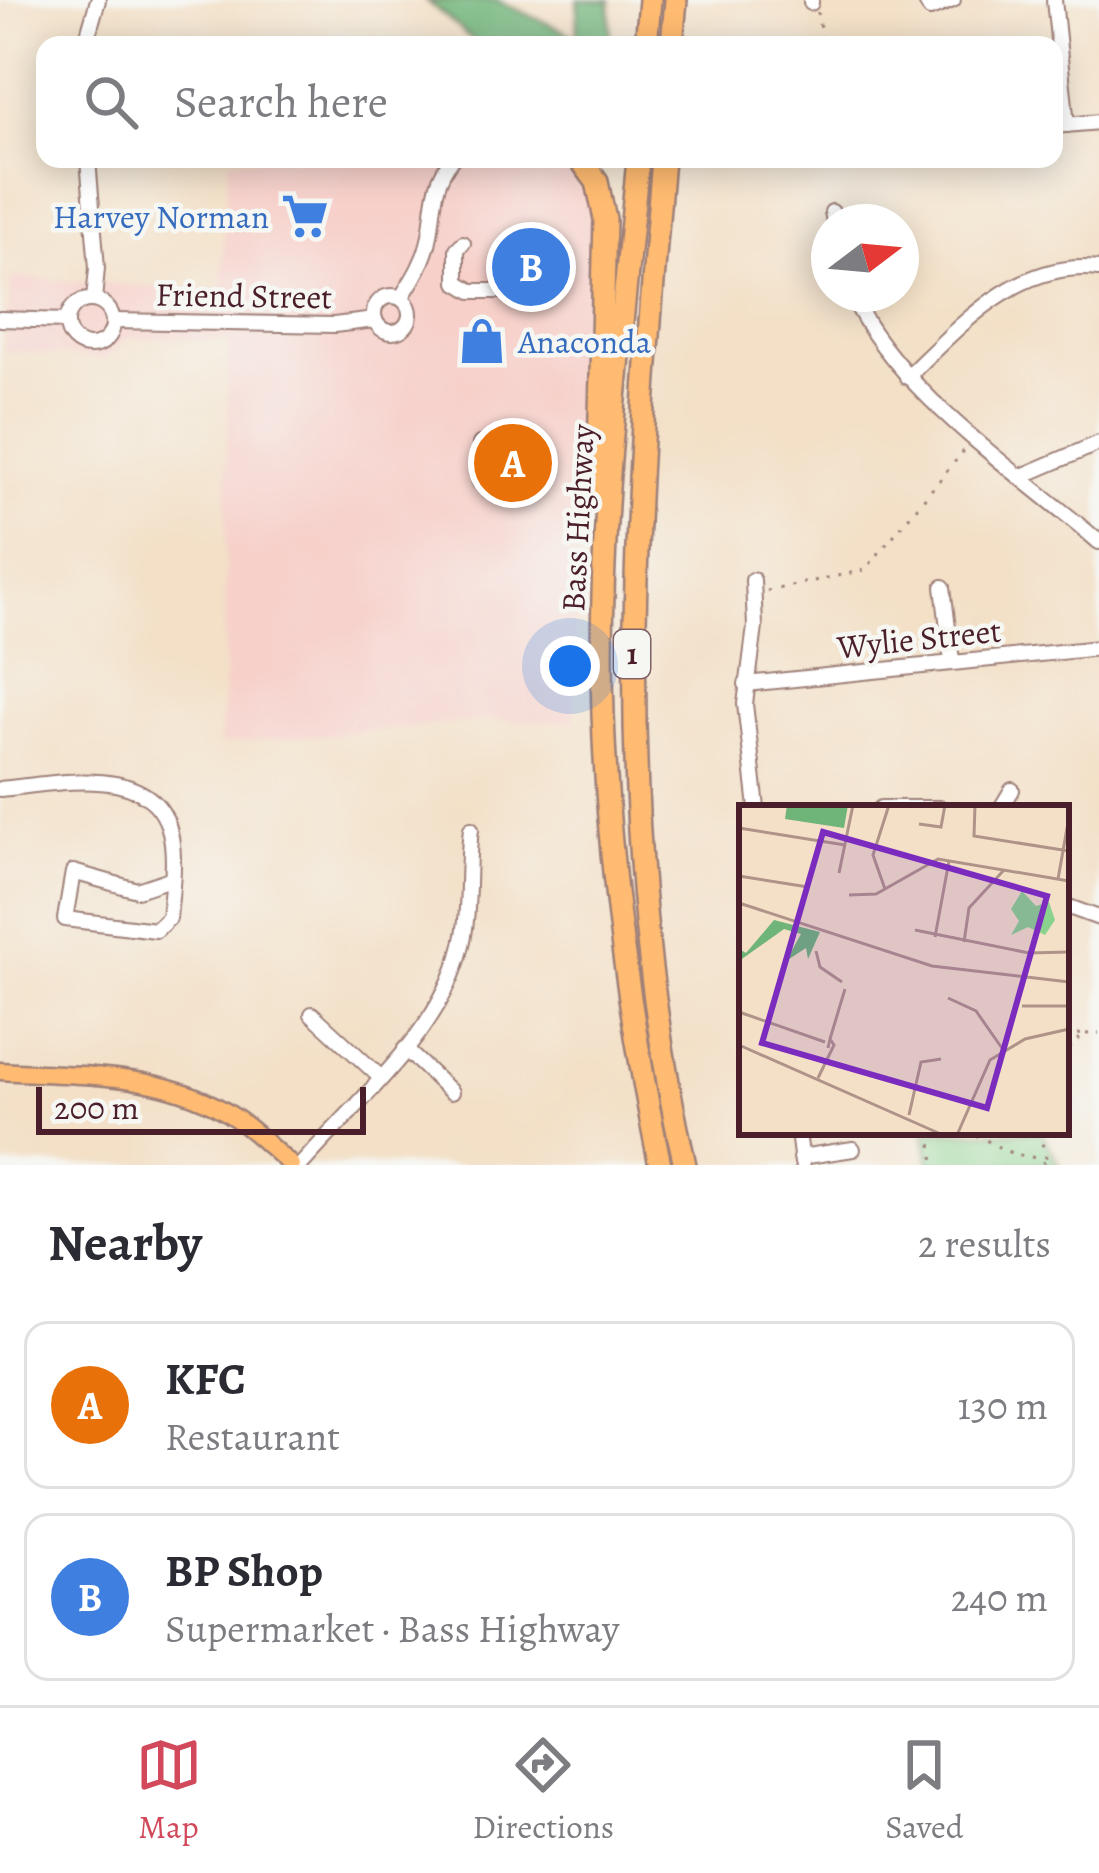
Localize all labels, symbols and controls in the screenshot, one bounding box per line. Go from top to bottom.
search box [36,36,1063,168]
icon: search [78,69,144,135]
text: Search here [174,71,388,133]
supermarket icon: Harvey Norman [280,191,330,241]
place label: Harvey Norman [53,194,269,239]
north arrow [811,204,919,312]
pin: B [492,222,570,312]
street label: Friend Street [155,271,333,320]
shop icon: Anaconda [457,316,507,366]
place label: Anaconda [517,319,652,364]
pin: A [474,418,552,508]
street label: Bass Highway [550,423,605,613]
street label: Wylie Street [834,608,1003,670]
road number: 1 [614,630,650,678]
your location [540,636,600,696]
inset map [739,805,1069,1135]
scale bar [36,1081,366,1134]
text: 200 m [54,1085,139,1130]
text: Nearby [48,1208,202,1278]
text: 2 results [918,1217,1051,1270]
text: KFC [165,1348,246,1410]
text: A [78,1379,102,1432]
text: 130 m [957,1379,1048,1432]
text: Restaurant [165,1410,340,1463]
text: BP Shop [165,1540,323,1602]
text: B [78,1571,102,1624]
text: 240 m [951,1571,1048,1624]
text: Supermarket · Bass Highway [165,1602,619,1655]
tab: Map [136,1732,202,1849]
tab: Directions [473,1732,614,1849]
tab: Saved [885,1732,963,1849]

